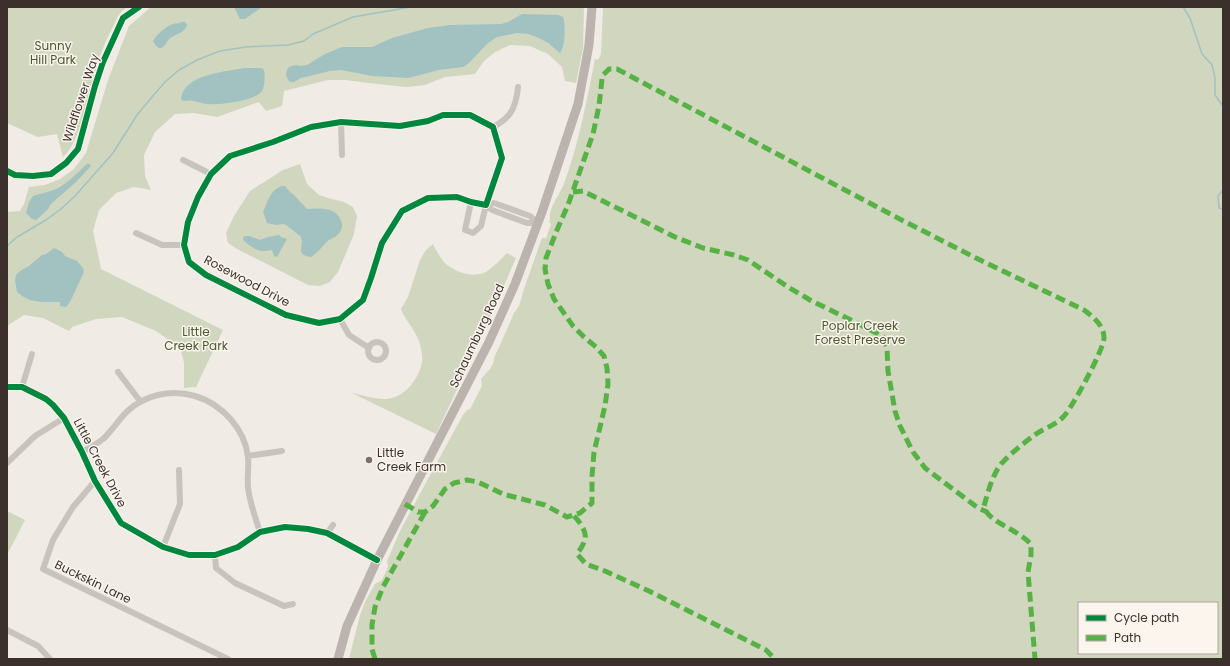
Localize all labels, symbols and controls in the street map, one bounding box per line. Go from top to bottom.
park label: Sunny Hill Park [30,37,77,68]
street label: Wildflower Way [58,51,103,144]
street label: Rosewood Drive [201,251,293,310]
street label: Schaumburg Road [445,281,508,391]
park label: Poplar Creek Forest Preserve [815,317,905,348]
park label: Little Creek Park [164,323,229,354]
street label: Little Creek Drive [70,415,131,510]
place label: Little Creek Farm [377,444,446,475]
marker: Little Creek Farm [364,455,374,465]
street label: Buckskin Lane [52,556,134,607]
legend [1078,602,1218,654]
text: Cycle path [1114,609,1179,626]
text: Path [1114,629,1141,646]

